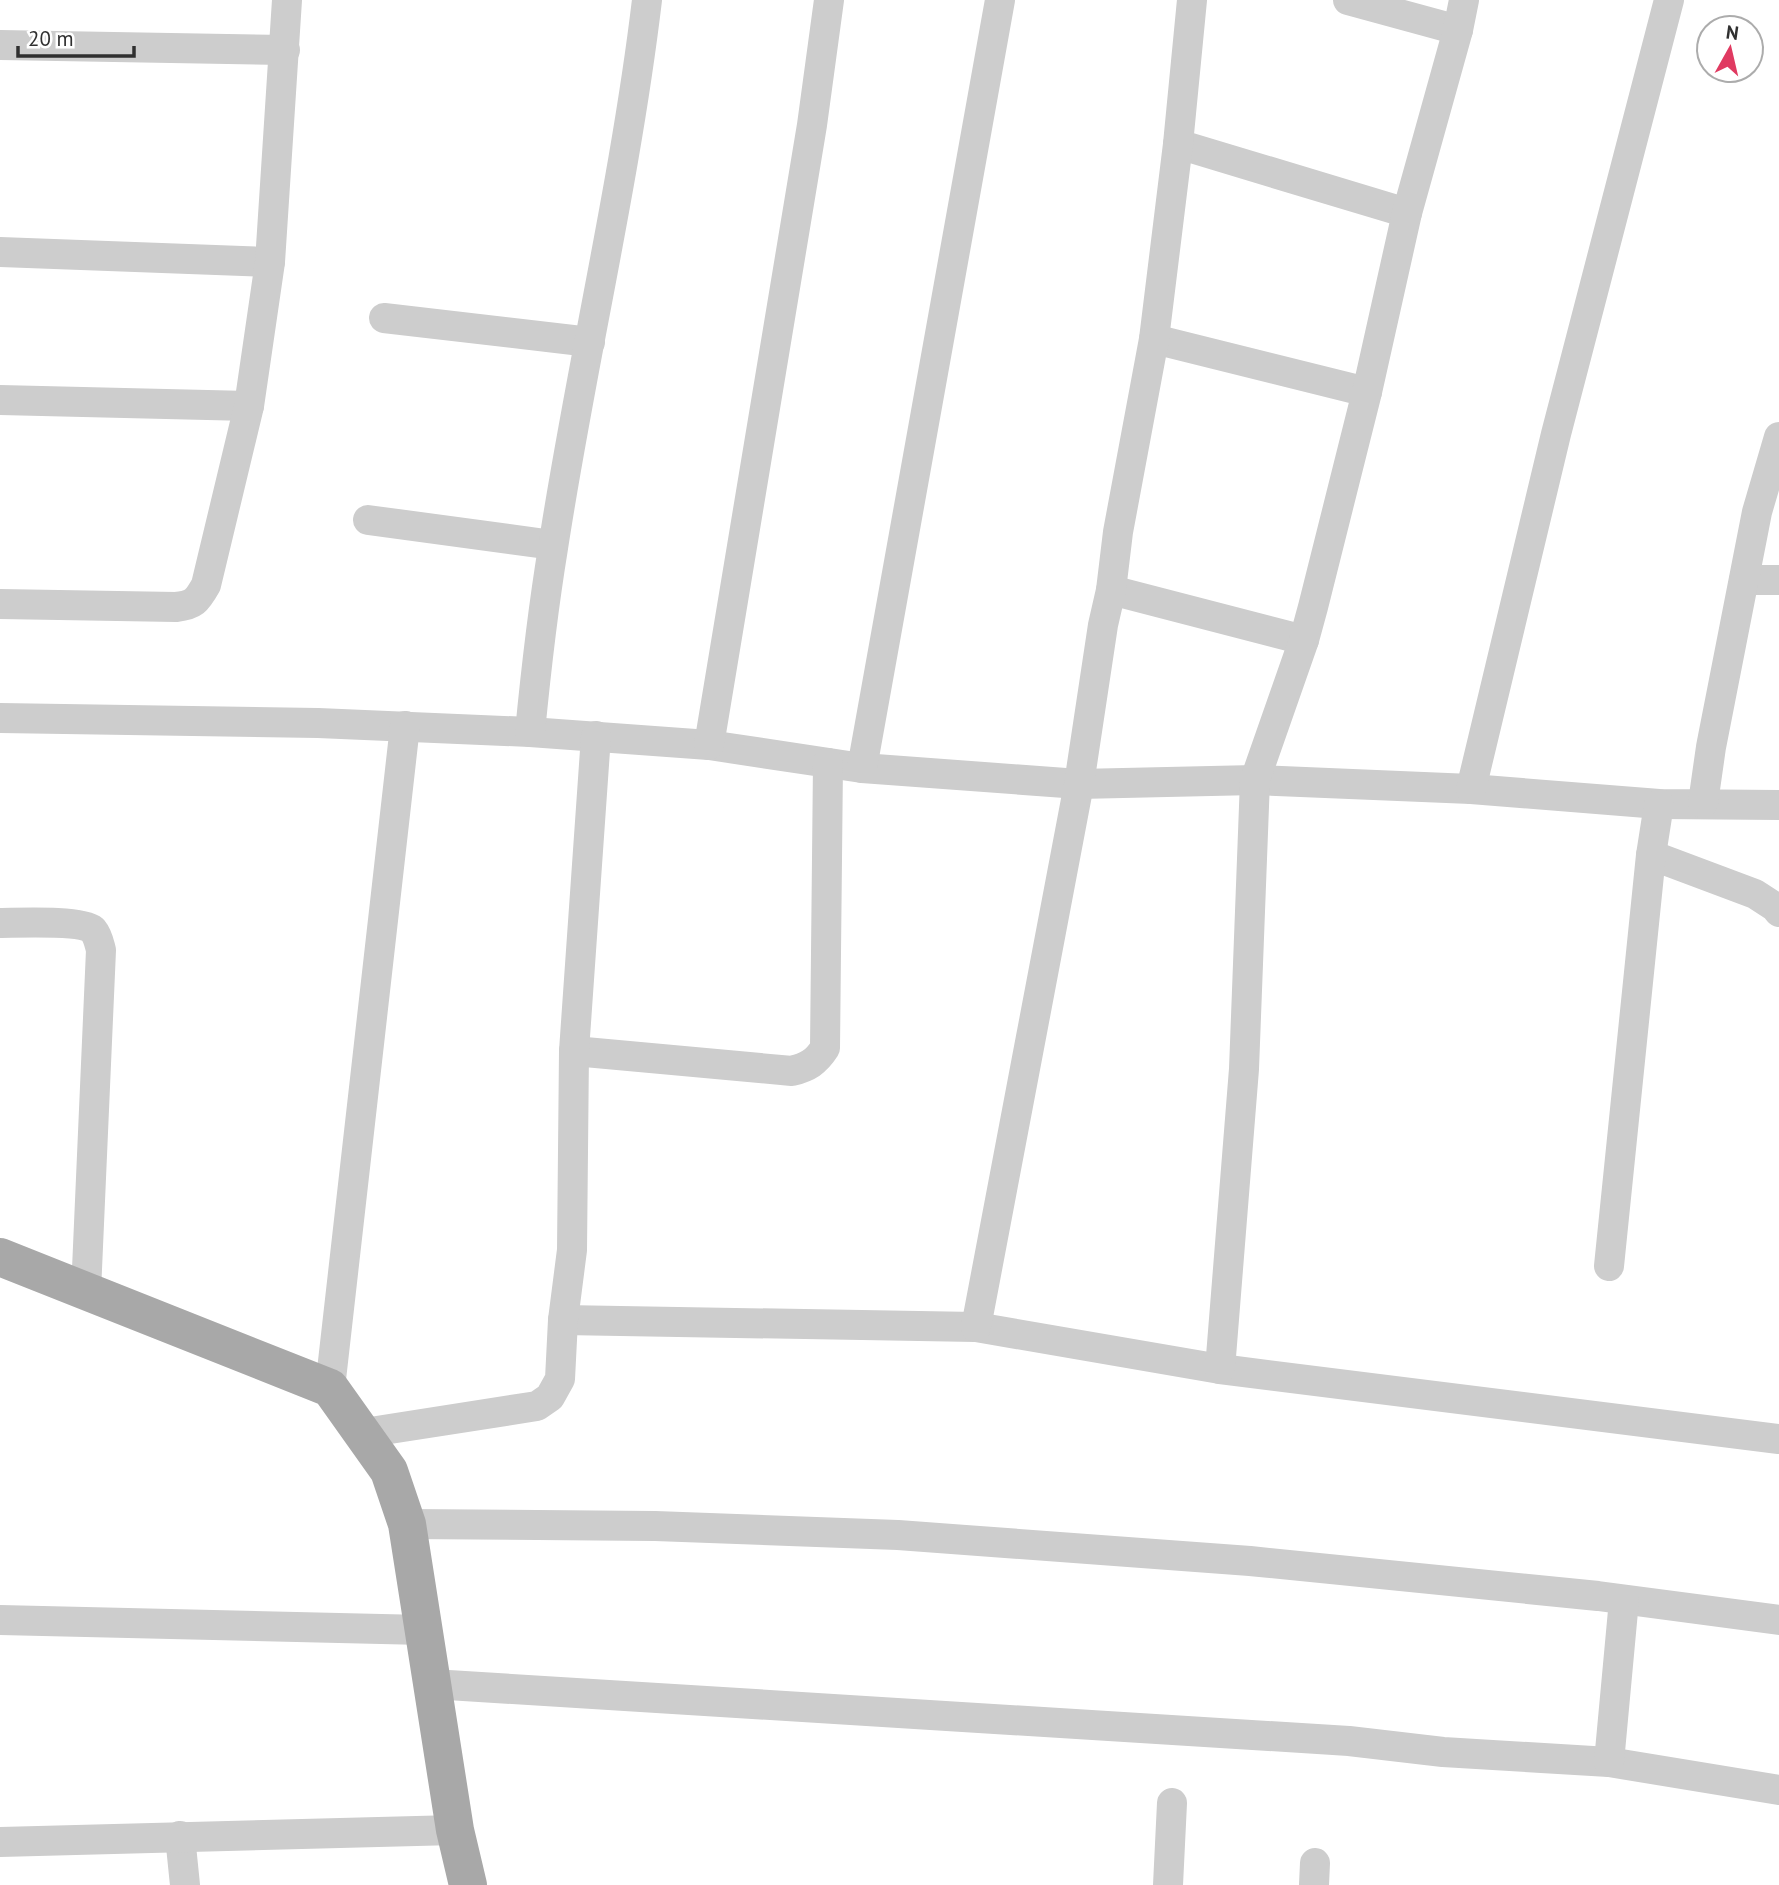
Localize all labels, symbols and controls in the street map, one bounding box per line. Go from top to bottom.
scale bar [18,14,133,58]
north arrow [1695,14,1765,84]
text: N [1725,19,1740,45]
text: 20 m [28,25,74,52]

